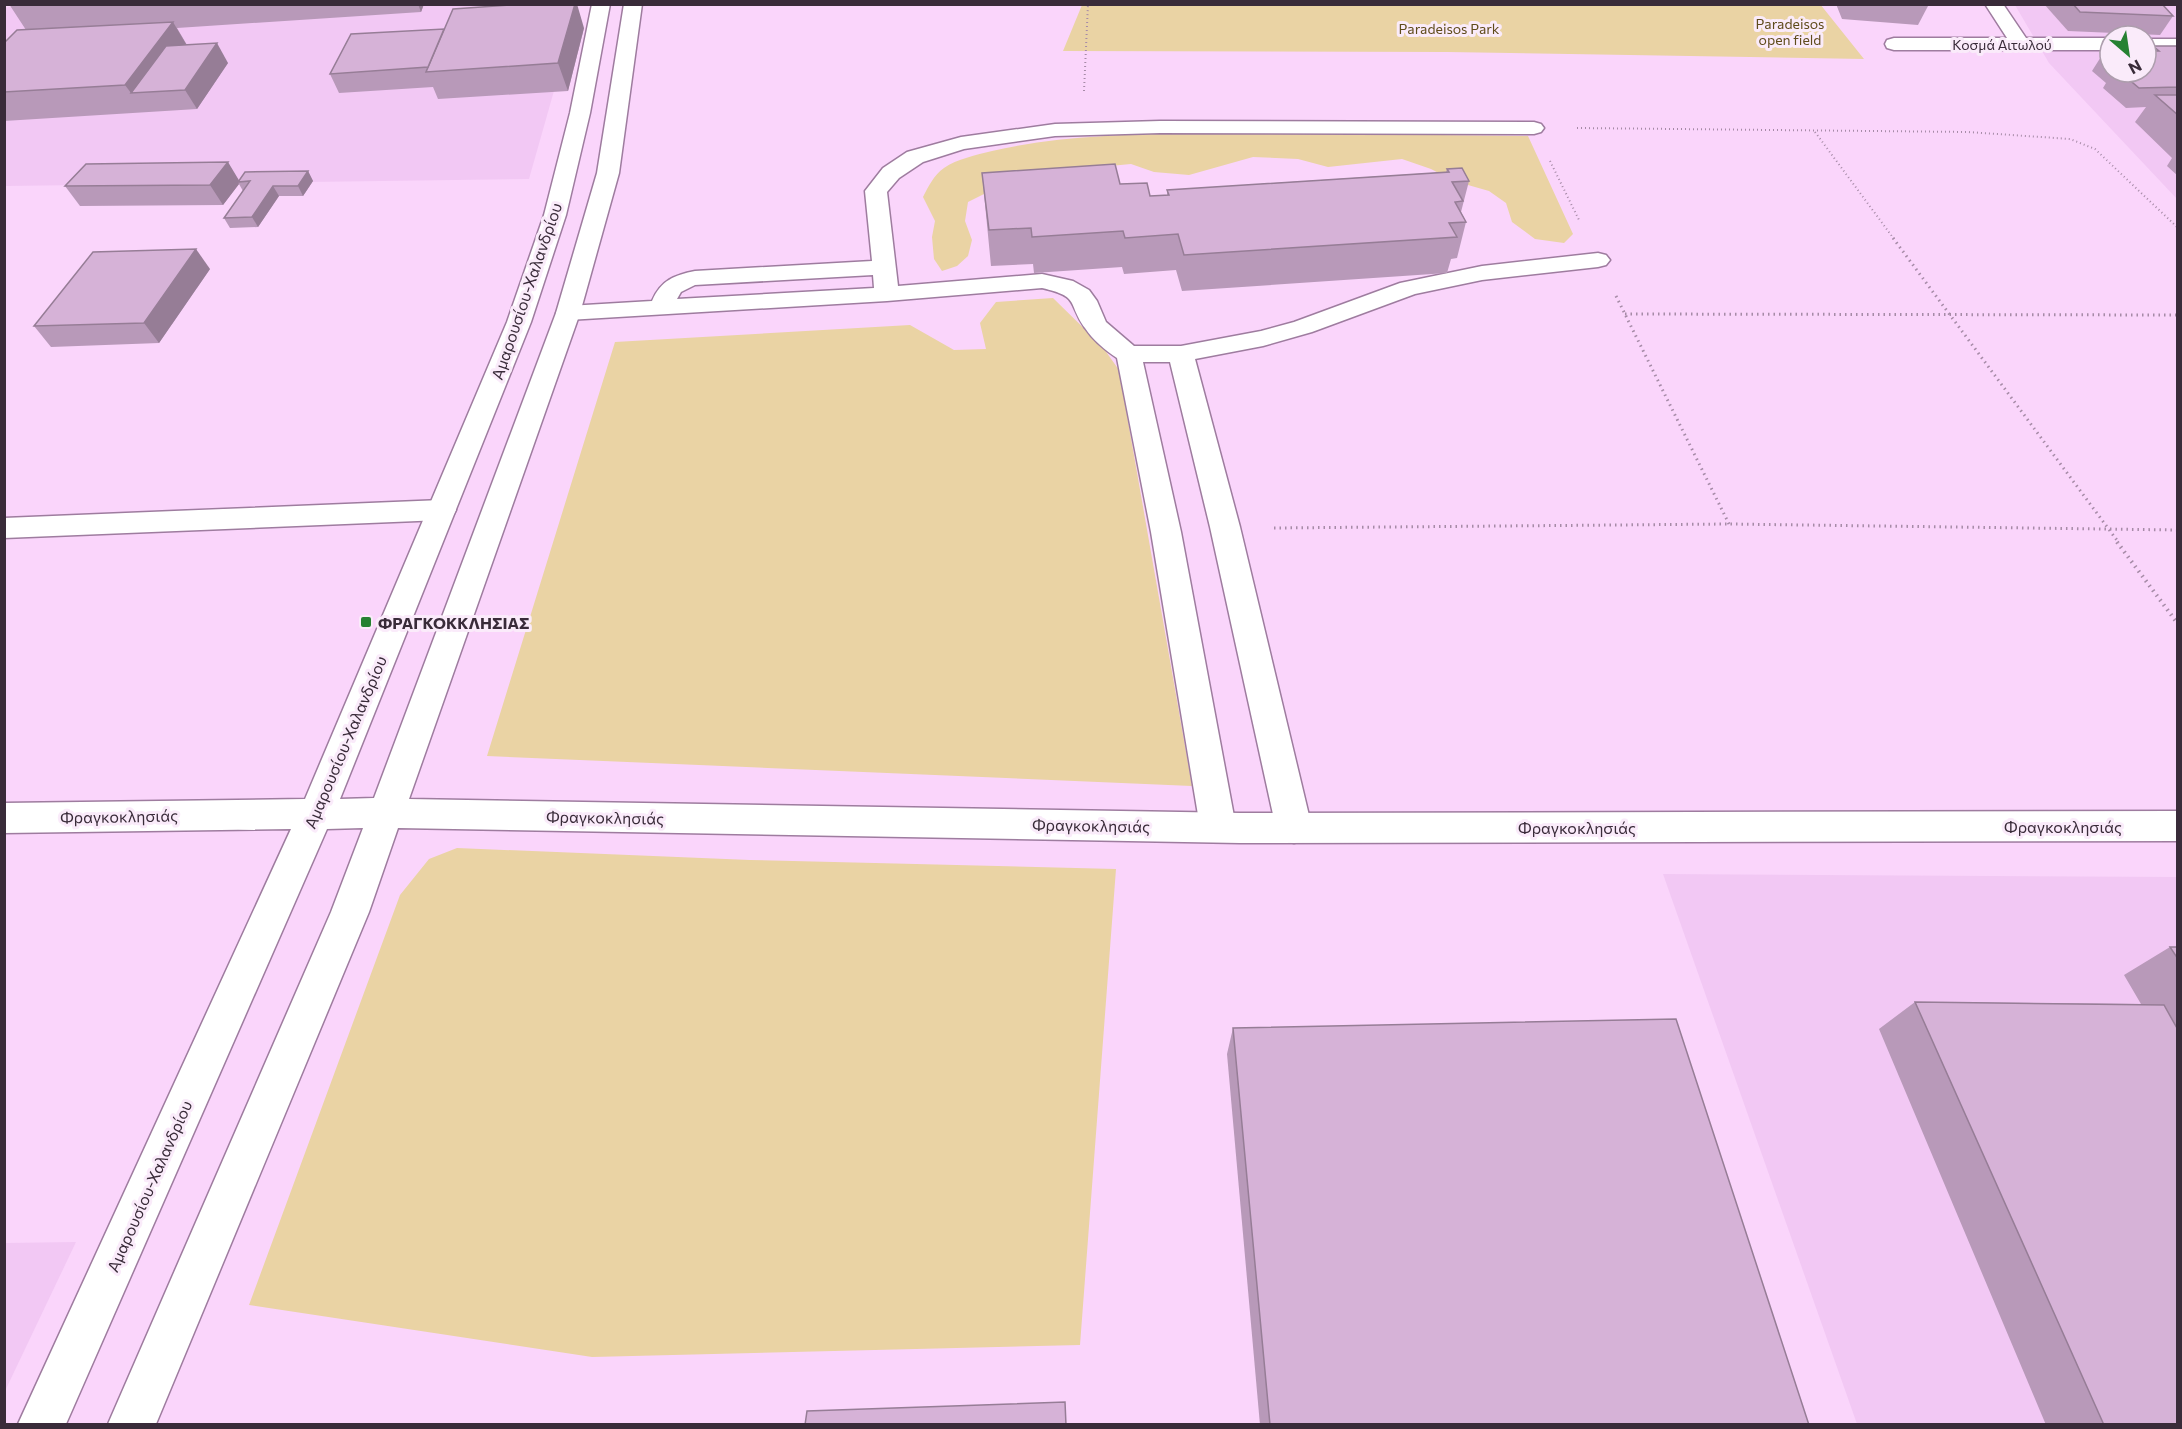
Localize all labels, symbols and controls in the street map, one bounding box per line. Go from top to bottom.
park label: Paradeisos open field [1756,15,1824,48]
park label: Paradeisos Park [1399,20,1500,37]
north arrow [2098,24,2158,84]
street label: Κοσμά Αιτωλού [1952,36,2052,53]
text: N [2126,56,2145,79]
street label: Αμαρουσίου-Χαλανδρίου [487,200,565,382]
place label: ΦΡΑΓΚΟΚΚΛΗΣΙΑΣ [378,613,529,632]
marker: ΦΡΑΓΚΟΚΚΛΗΣΙΑΣ [359,615,373,629]
street label: Αμαρουσίου-Χαλανδρίου [300,653,390,831]
street label: Φραγκοκλησιάς [60,805,178,827]
street label: Φραγκοκλησιάς [546,806,664,828]
street label: Φραγκοκλησιάς [1032,814,1150,836]
street label: Φραγκοκλησιάς [2004,817,2122,836]
street label: Φραγκοκλησιάς [1518,818,1636,837]
street label: Αμαρουσίου-Χαλανδρίου [103,1097,195,1275]

